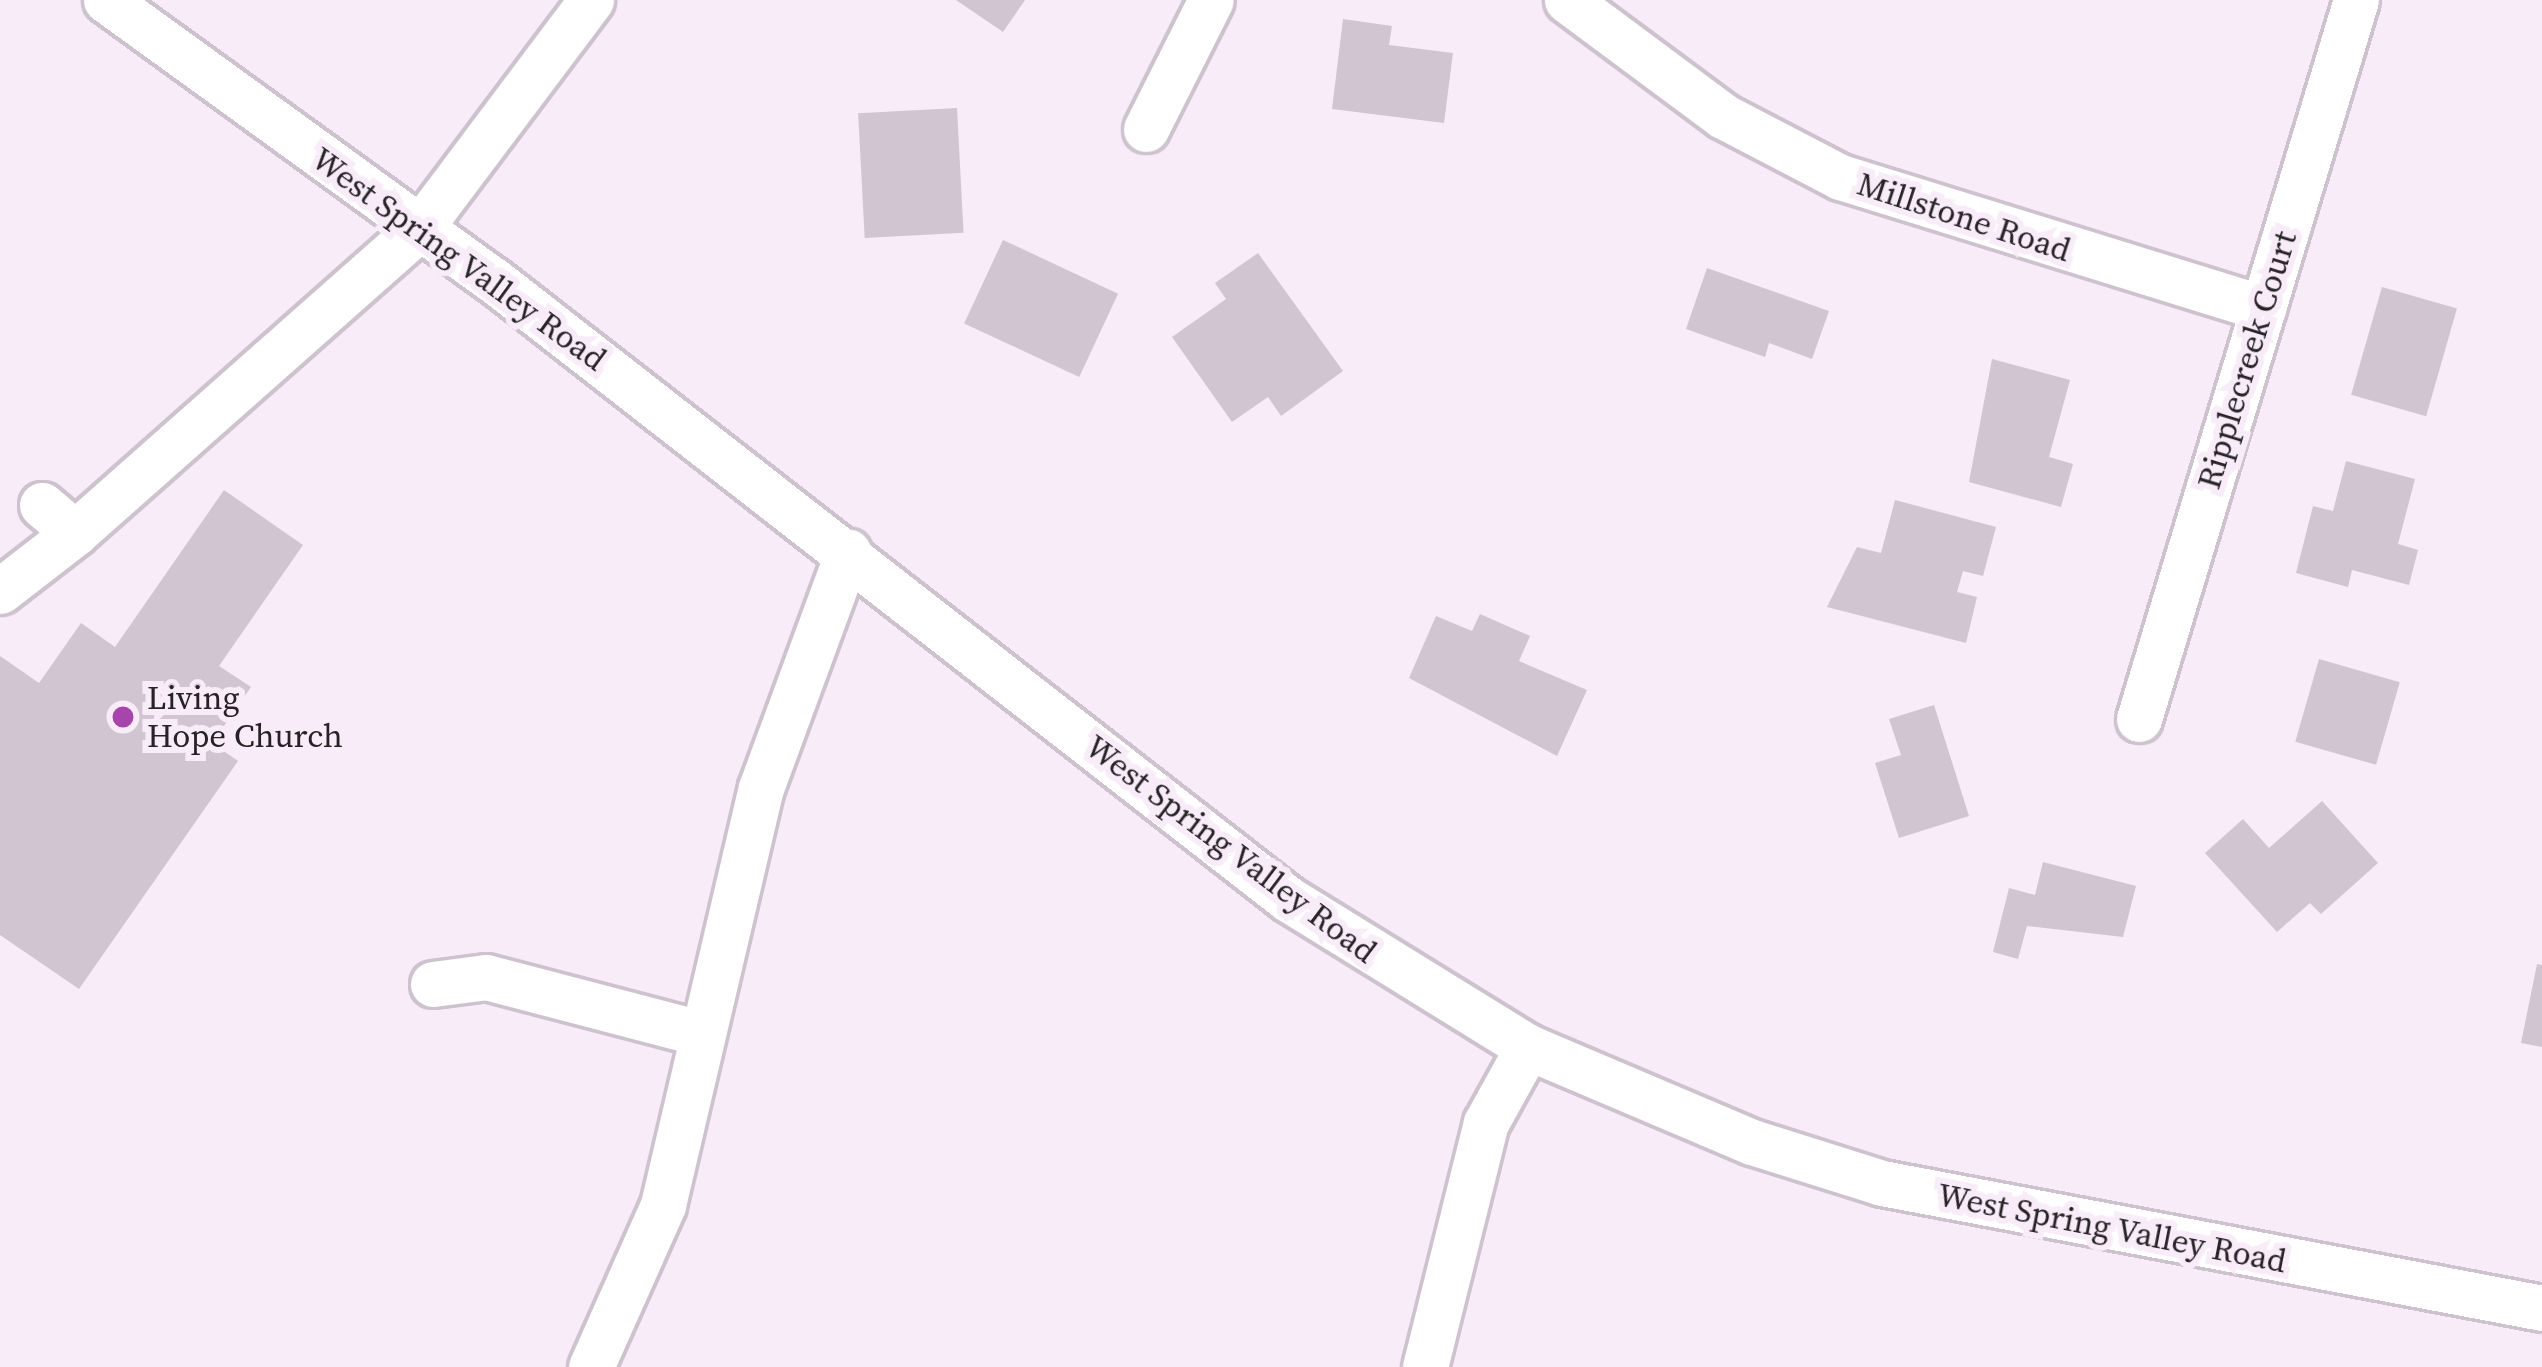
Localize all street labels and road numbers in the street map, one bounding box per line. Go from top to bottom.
street label: West Spring Valley Road [304,139,614,379]
street label: Millstone Road [1852,164,2076,270]
street label: Ripplecreek Court [2189,226,2305,494]
street label: West Spring Valley Road [1077,726,1385,972]
street label: West Spring Valley Road [1934,1175,2290,1281]

